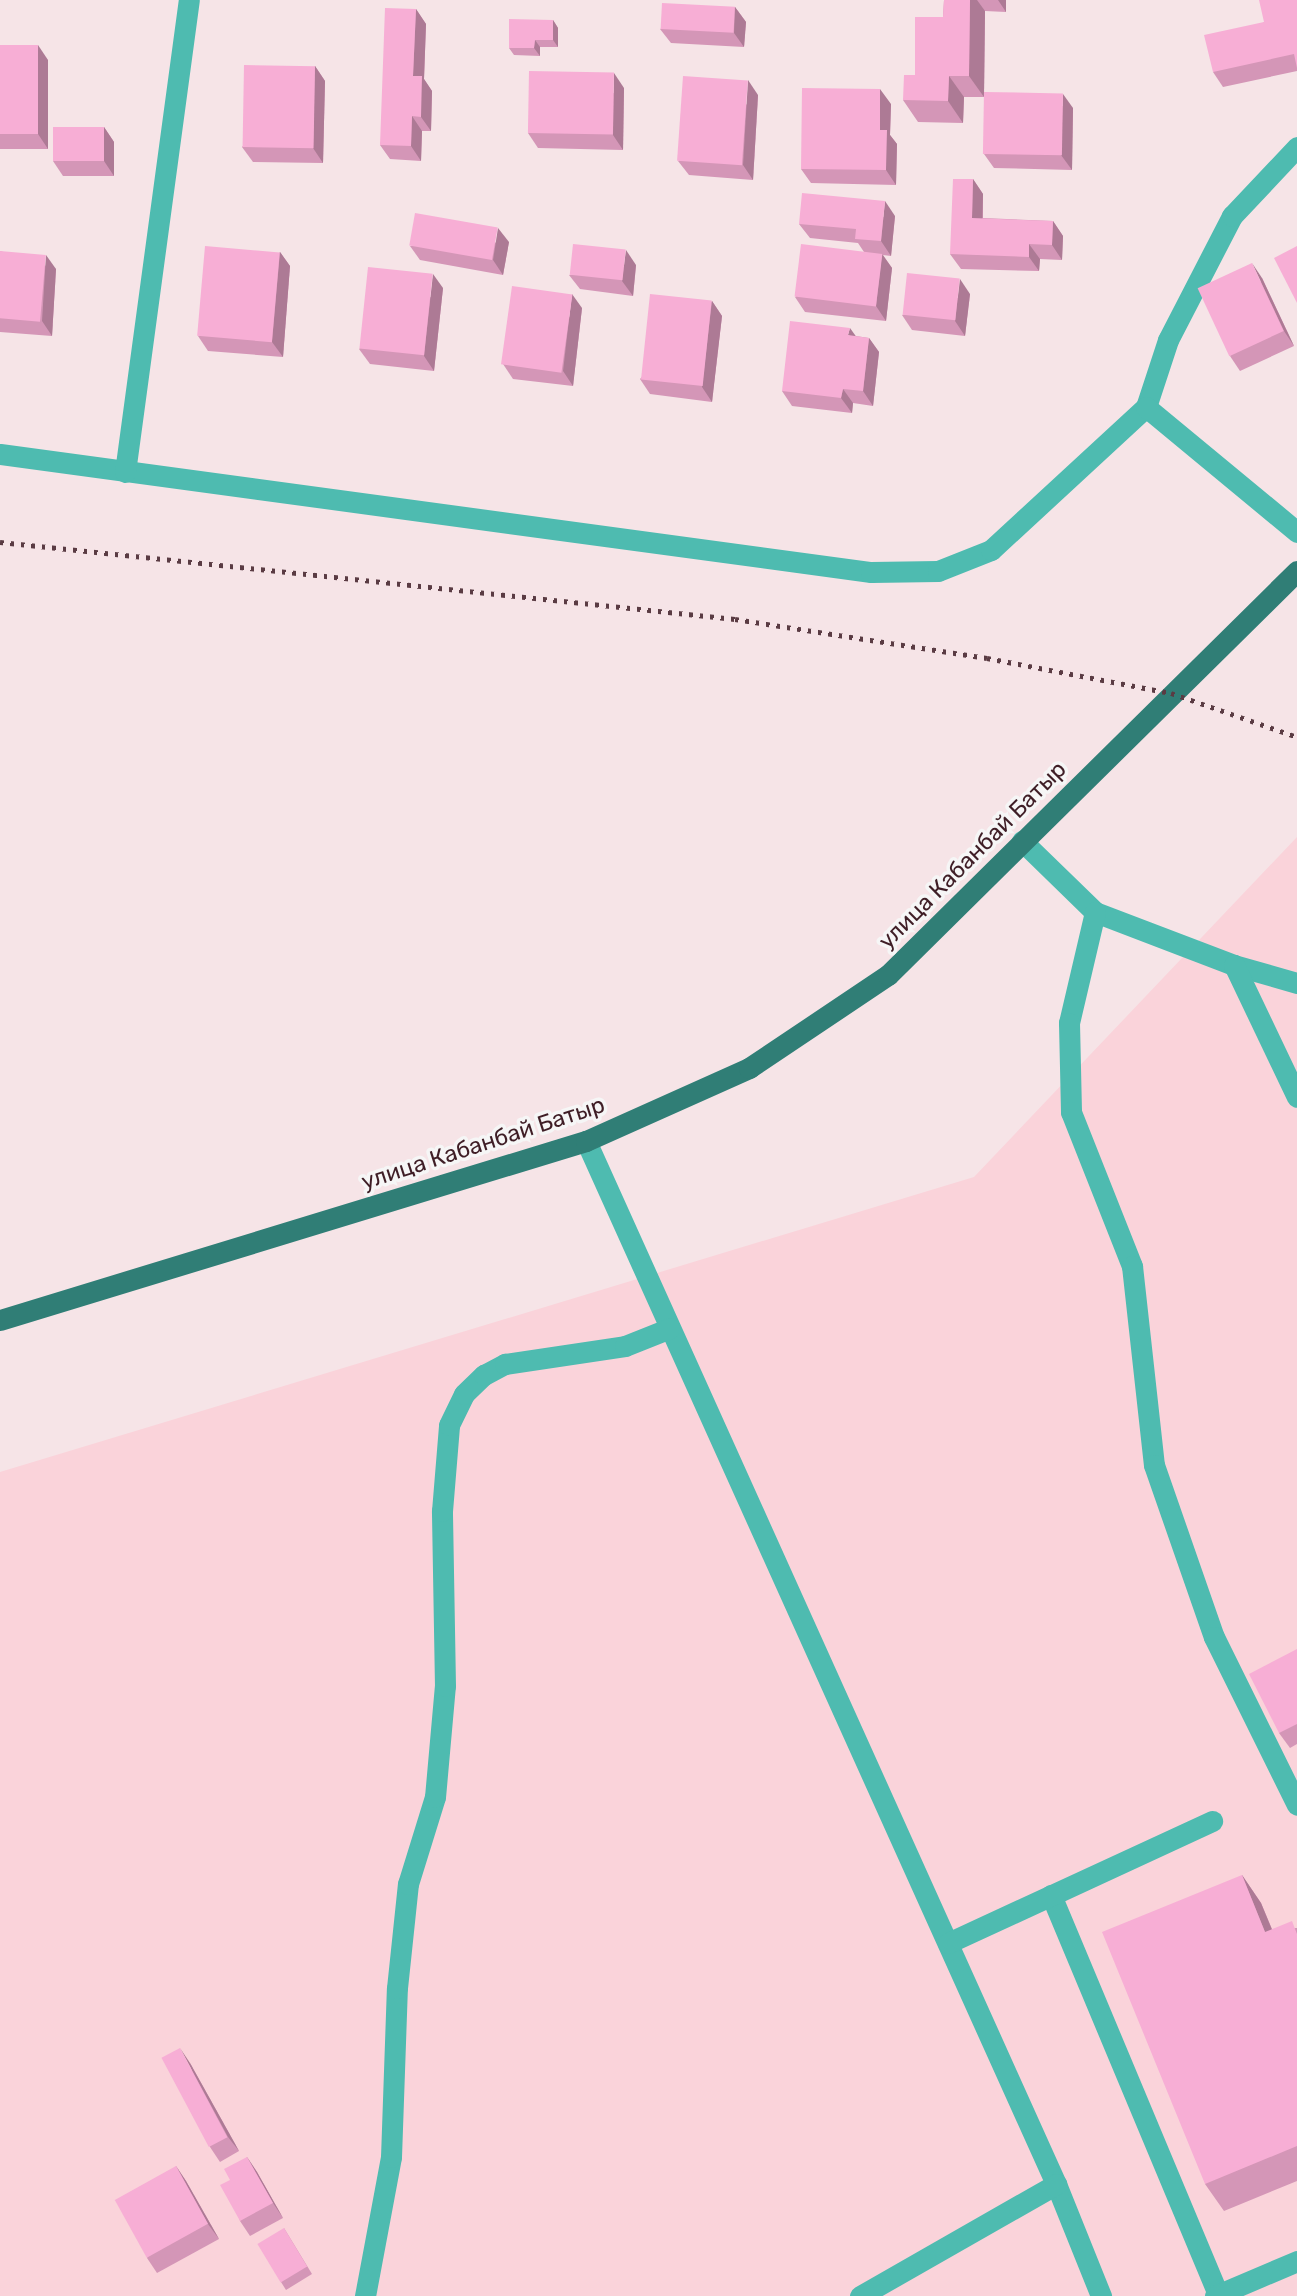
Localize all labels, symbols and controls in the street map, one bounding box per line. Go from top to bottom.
street label: улица Кабанбай Батыр [872,755,1072,955]
street label: улица Кабанбай Батыр [358,1091,608,1195]

